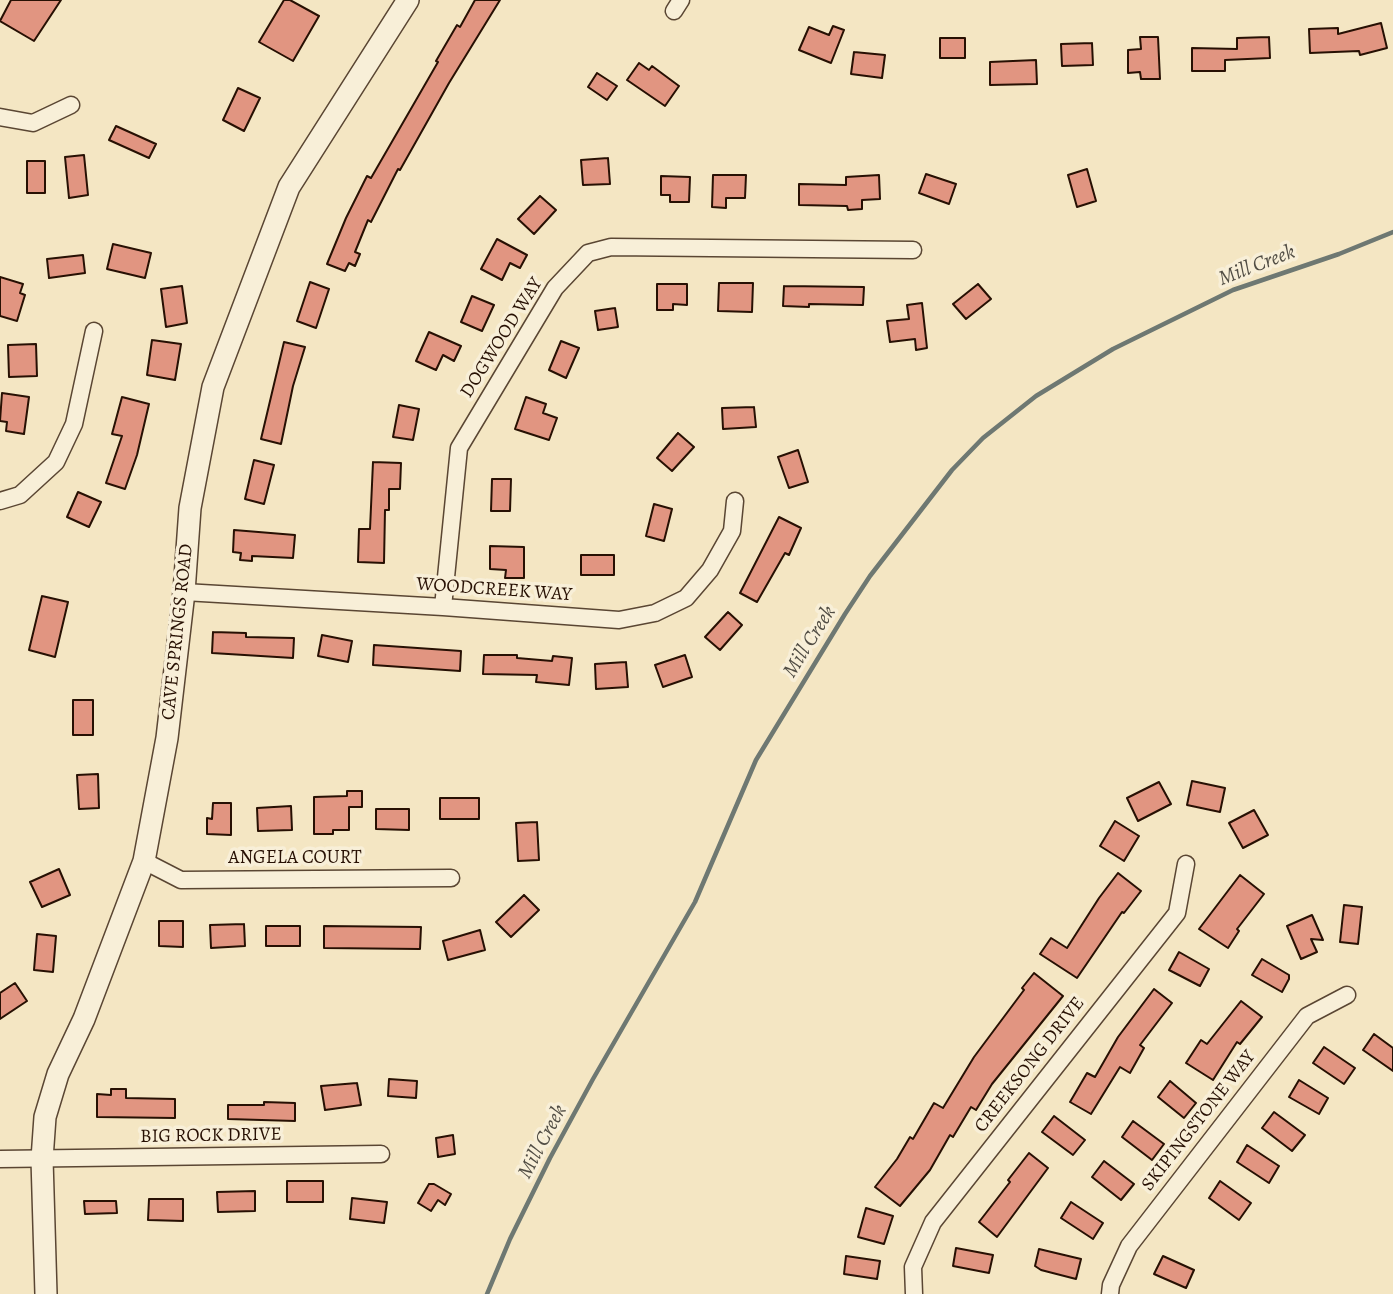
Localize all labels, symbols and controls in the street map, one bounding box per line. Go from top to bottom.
water label: Mill Creek [1215,240,1299,292]
street label: DOGWOOD WAY [456,274,548,402]
street label: CAVE SPRINGS ROAD [157,543,199,721]
street label: WOODCREEK WAY [415,573,573,607]
water label: Mill Creek [778,601,842,683]
street label: ANGELA COURT [228,847,362,869]
street label: CREEKSONG DRIVE [970,993,1090,1137]
street label: SKIPINGSTONE WAY [1137,1046,1261,1196]
water label: Mill Creek [513,1101,573,1183]
street label: BIG ROCK DRIVE [140,1123,282,1149]

